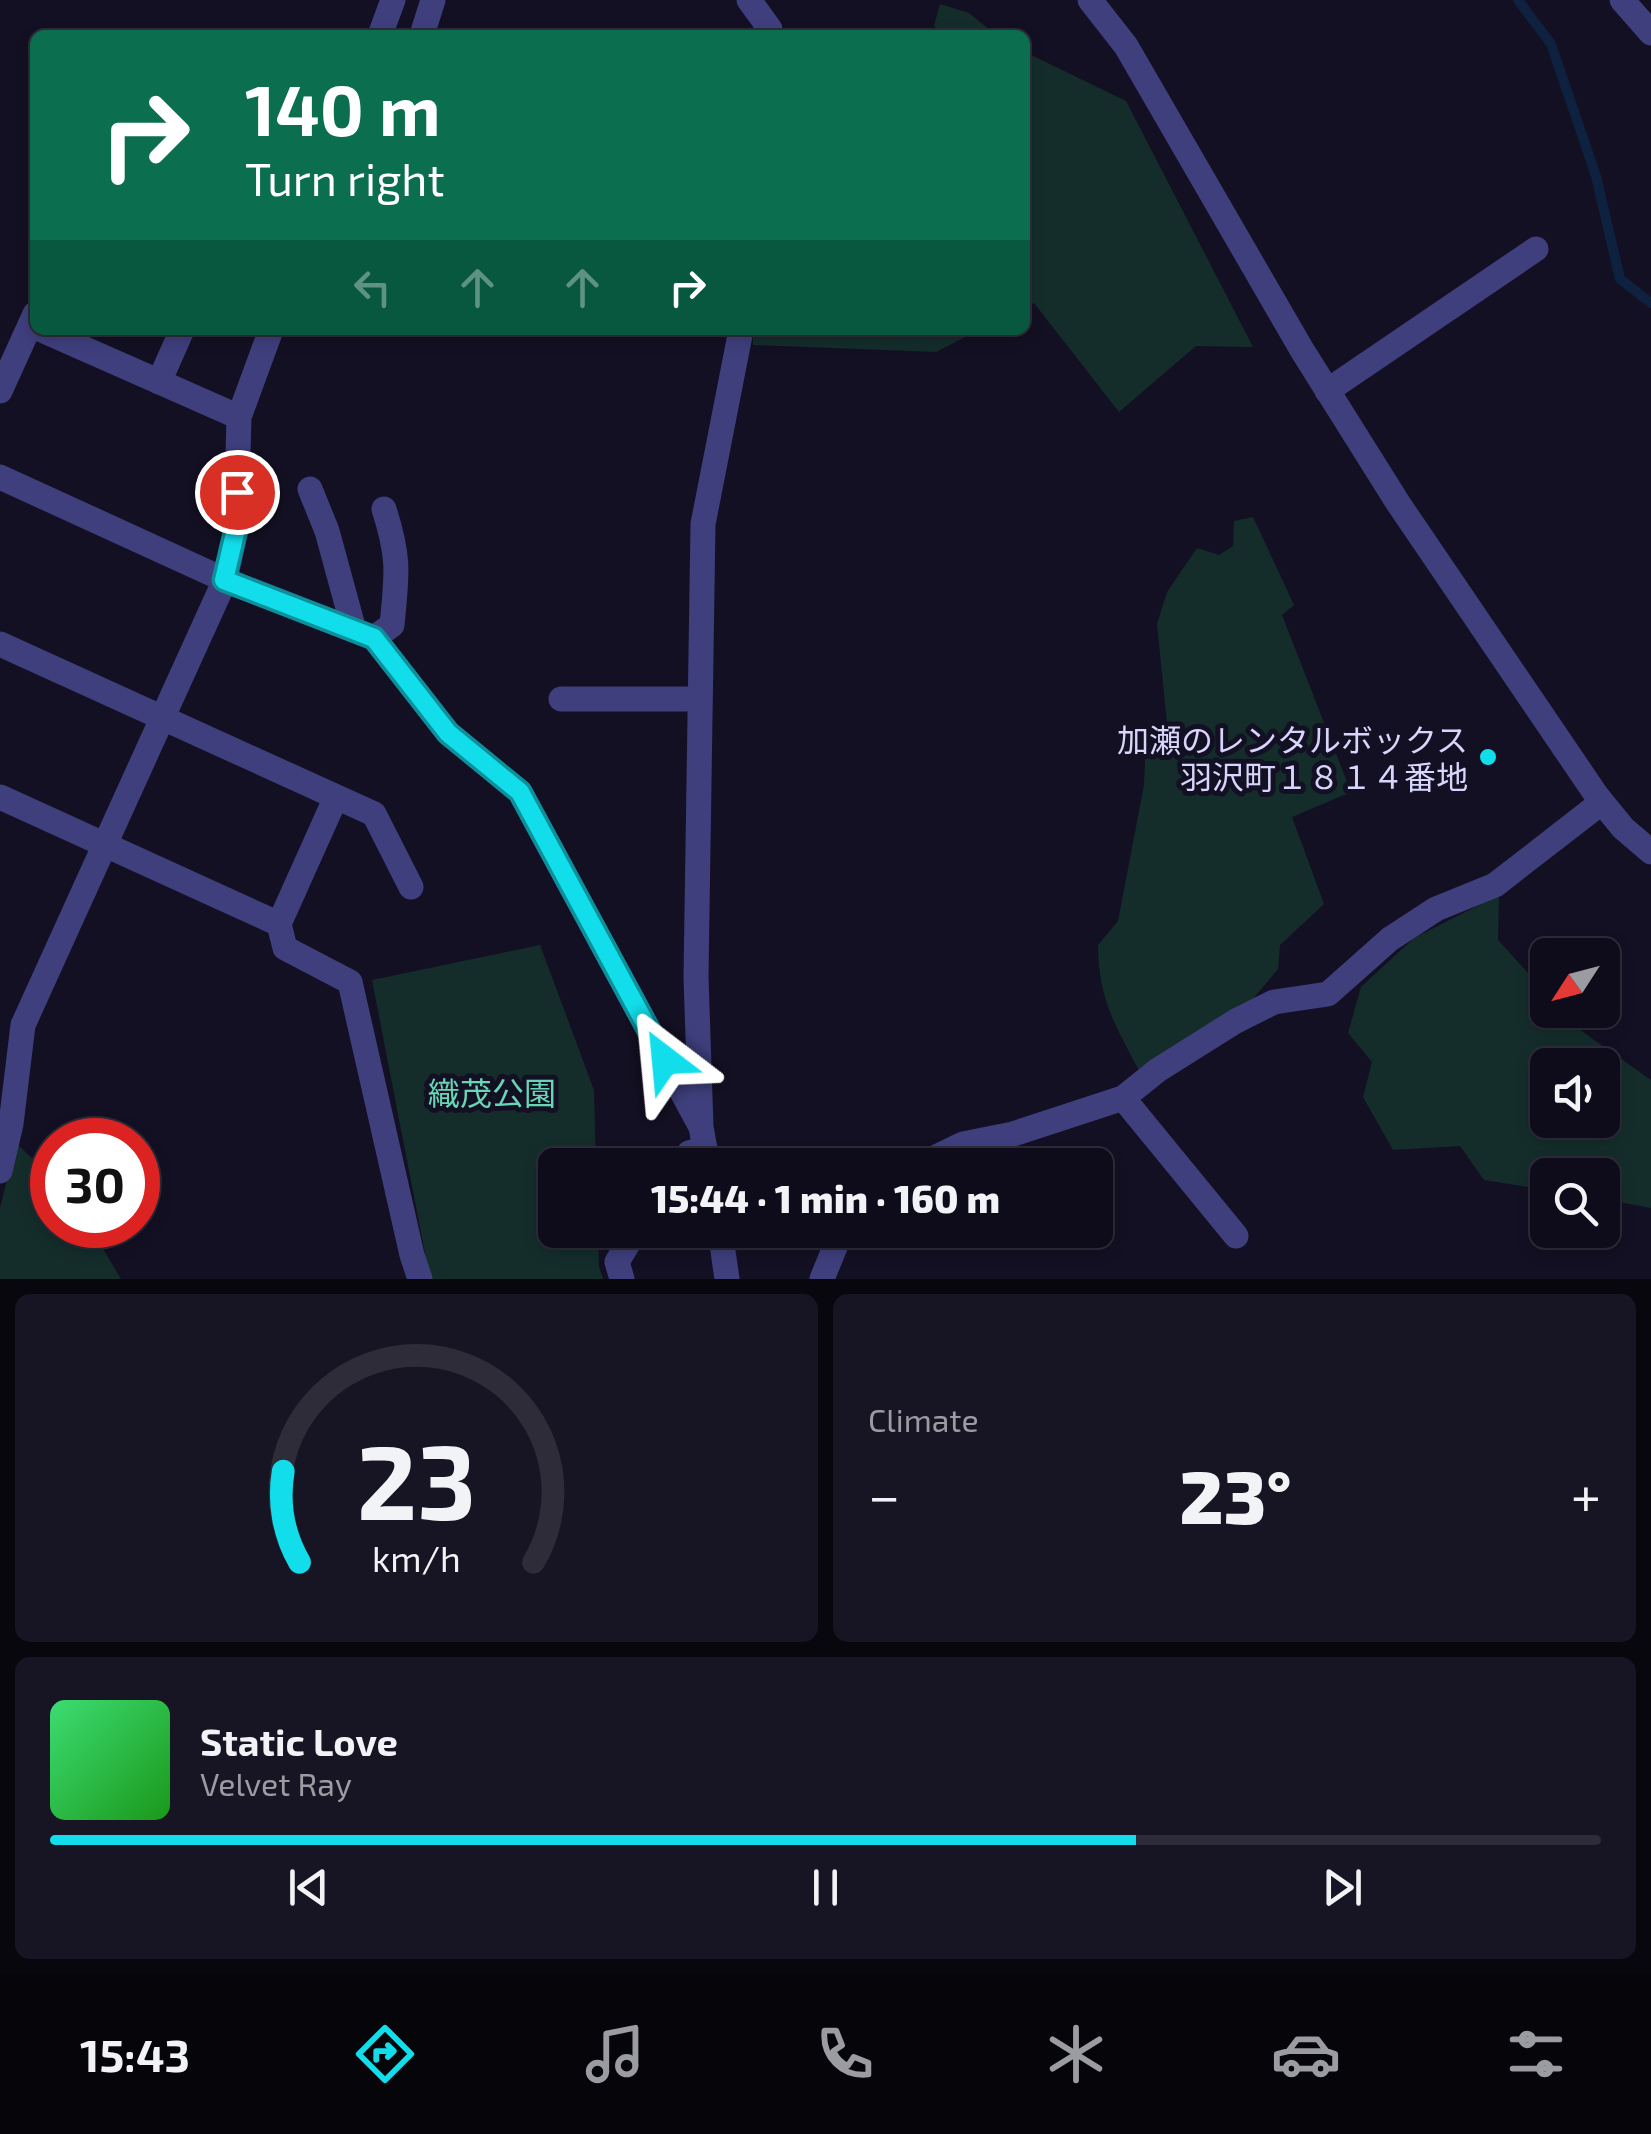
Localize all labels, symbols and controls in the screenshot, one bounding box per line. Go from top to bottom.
text: 140 m [245,66,441,150]
icon: right [80,70,210,200]
text: Turn right [245,151,445,205]
icon: left [345,260,400,315]
icon: ahead [450,260,505,315]
icon: ahead [555,260,610,315]
icon: right [660,260,715,315]
pin [195,450,280,535]
icon: arrive [210,465,265,520]
place label: 加瀬のレンタルボックス 羽沢町１８１４番地 [1117,720,1468,795]
marker: 加瀬のレンタルボックス 羽沢町１８１４番地 [1477,746,1499,768]
north arrow [1530,938,1620,1028]
map controls [1530,938,1620,1248]
position arrow [613,1008,717,1112]
button: sound [1530,1048,1620,1138]
park label: 織茂公園 [428,1073,556,1111]
speed limit sign: 30 [30,1118,160,1248]
button: search [1530,1158,1620,1248]
text: 15:44 · 1 min · 160 m [651,1175,1000,1221]
text: Climate [868,1400,979,1438]
text: 23 [357,1416,476,1541]
text: 23° [1179,1449,1292,1539]
text: − [868,1461,900,1527]
text: + [1571,1461,1601,1527]
text: km/h [372,1536,461,1579]
text: Static Love [200,1718,398,1764]
text: Velvet Ray [200,1764,352,1802]
icon: previous [281,1860,336,1915]
icon: pause [798,1860,853,1915]
icon: next [1315,1860,1370,1915]
icon: directions [350,2019,420,2089]
icon: music [580,2019,650,2089]
icon: phone [810,2019,880,2089]
icon: climate [1041,2019,1111,2089]
icon: car [1271,2019,1341,2089]
icon: filters [1501,2019,1571,2089]
text: 15:43 [80,2027,190,2081]

